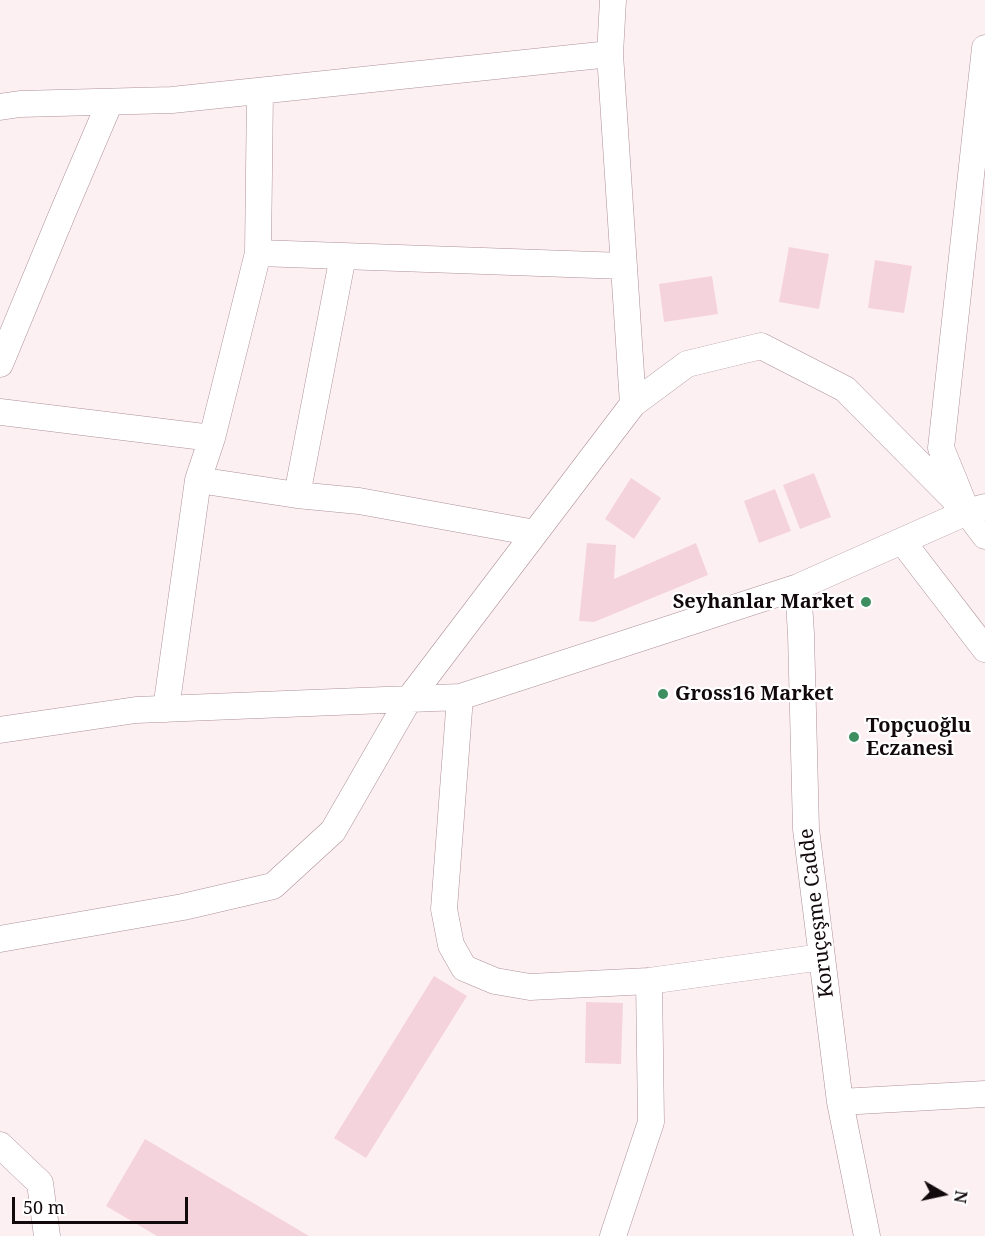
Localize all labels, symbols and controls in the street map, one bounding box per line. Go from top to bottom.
place label: Seyhanlar Market [673,590,854,614]
marker: Seyhanlar Market [859,595,873,609]
place label: Gross16 Market [675,682,834,706]
marker: Gross16 Market [656,687,670,701]
place label: Topçuoğlu Eczanesi [866,714,971,761]
marker: Topçuoğlu Eczanesi [847,730,861,744]
street label: Koruçeşme Cadde [795,827,839,999]
north arrow [913,1164,973,1224]
scale bar [15,1185,190,1223]
text: N [949,1189,973,1205]
text: 50 m [23,1195,65,1219]

